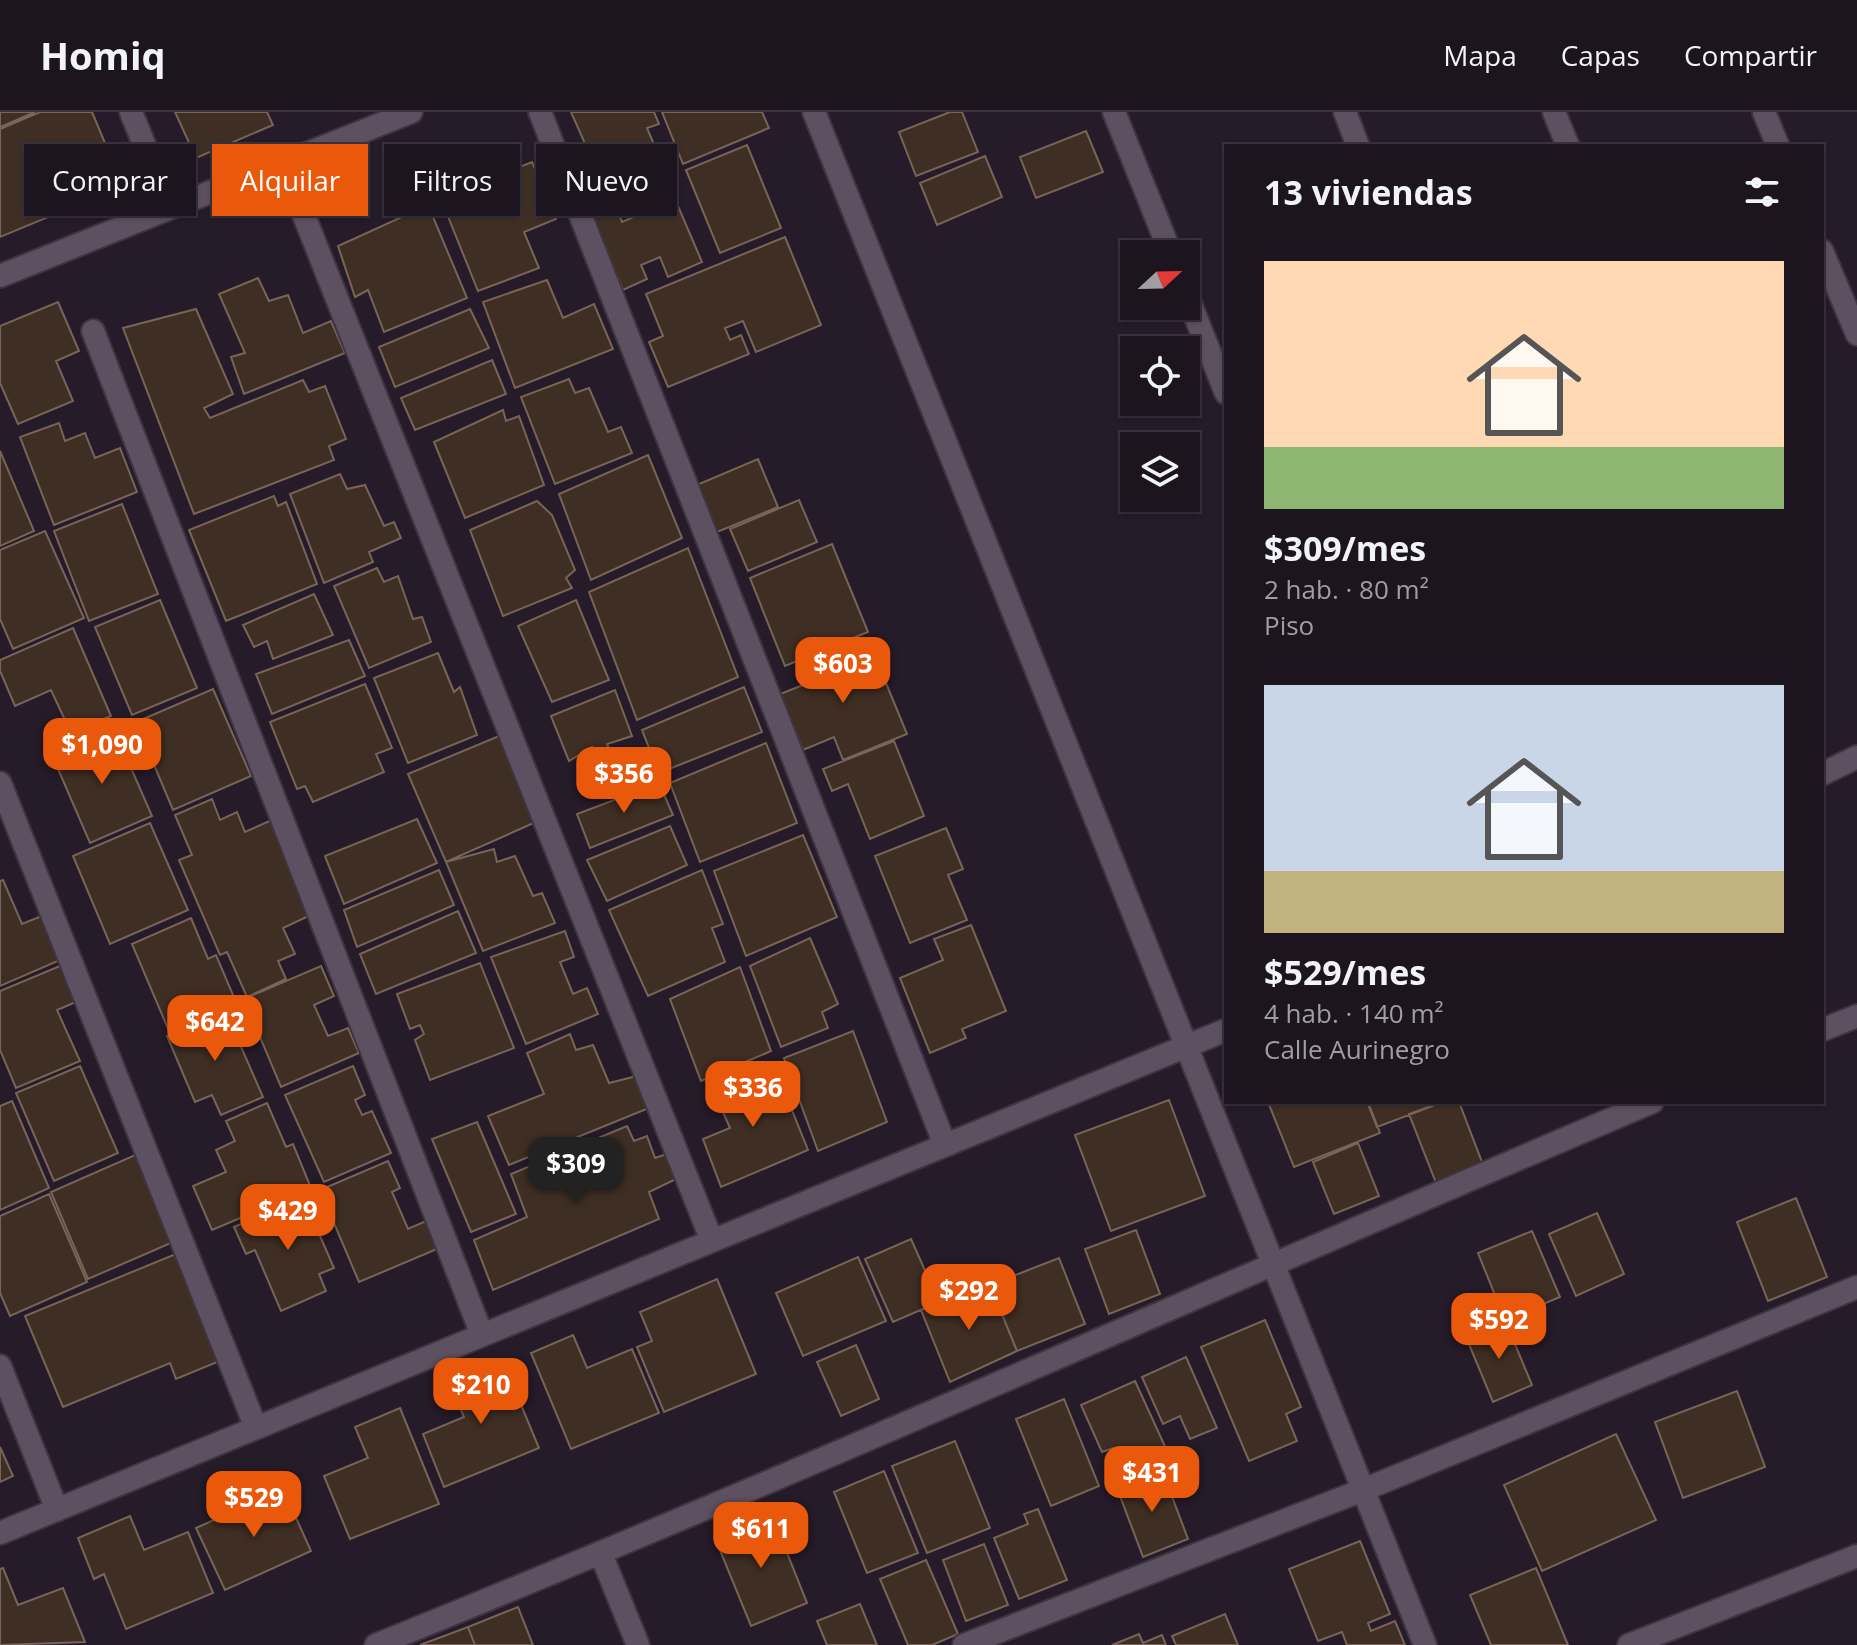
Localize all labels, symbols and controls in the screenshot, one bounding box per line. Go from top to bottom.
text: Homiq [40,29,166,81]
text: Mapa [1443,36,1517,74]
text: Capas [1561,36,1640,74]
text: Compartir [1684,36,1817,74]
chip: Comprar [24,144,196,216]
chip: Alquilar [212,144,368,216]
chip: Filtros [384,144,520,216]
chip: Nuevo [536,144,677,216]
text: 13 viviendas [1264,169,1473,215]
icon: filters [1740,170,1784,214]
north arrow [1120,240,1200,320]
map controls [1120,240,1200,512]
icon: home [1452,313,1596,457]
button: locate [1120,336,1200,416]
button: layers [1120,432,1200,512]
text: $309/mes [1264,525,1426,571]
text: 2 hab. · 80 m² [1264,571,1429,607]
text: Piso [1264,607,1314,643]
pin: $603 [796,637,890,705]
text: $603 [813,645,873,681]
pin: $1,090 [37,718,167,786]
text: $1,090 [61,726,143,762]
icon: home [1452,737,1596,881]
pin: $356 [577,747,671,815]
text: $356 [594,755,654,791]
text: $529/mes [1264,949,1426,995]
pin: $642 [168,995,262,1063]
text: 4 hab. · 140 m² [1264,995,1444,1031]
text: $642 [185,1003,245,1039]
text: Calle Aurinegro [1264,1031,1450,1067]
pin: $336 [706,1061,800,1129]
text: $336 [723,1069,783,1105]
pin: $309 [529,1137,623,1205]
text: $309 [546,1145,606,1181]
pin: $429 [241,1184,335,1252]
text: $429 [258,1192,318,1228]
pin: $292 [922,1264,1016,1332]
text: $292 [939,1272,999,1308]
pin: $592 [1452,1293,1546,1361]
text: $592 [1469,1301,1529,1337]
pin: $210 [434,1358,528,1426]
text: $210 [451,1366,511,1402]
pin: $431 [1105,1446,1199,1514]
text: $431 [1122,1454,1182,1490]
pin: $529 [207,1471,301,1539]
text: $529 [224,1479,284,1515]
pin: $611 [714,1502,808,1570]
text: $611 [731,1510,791,1546]

